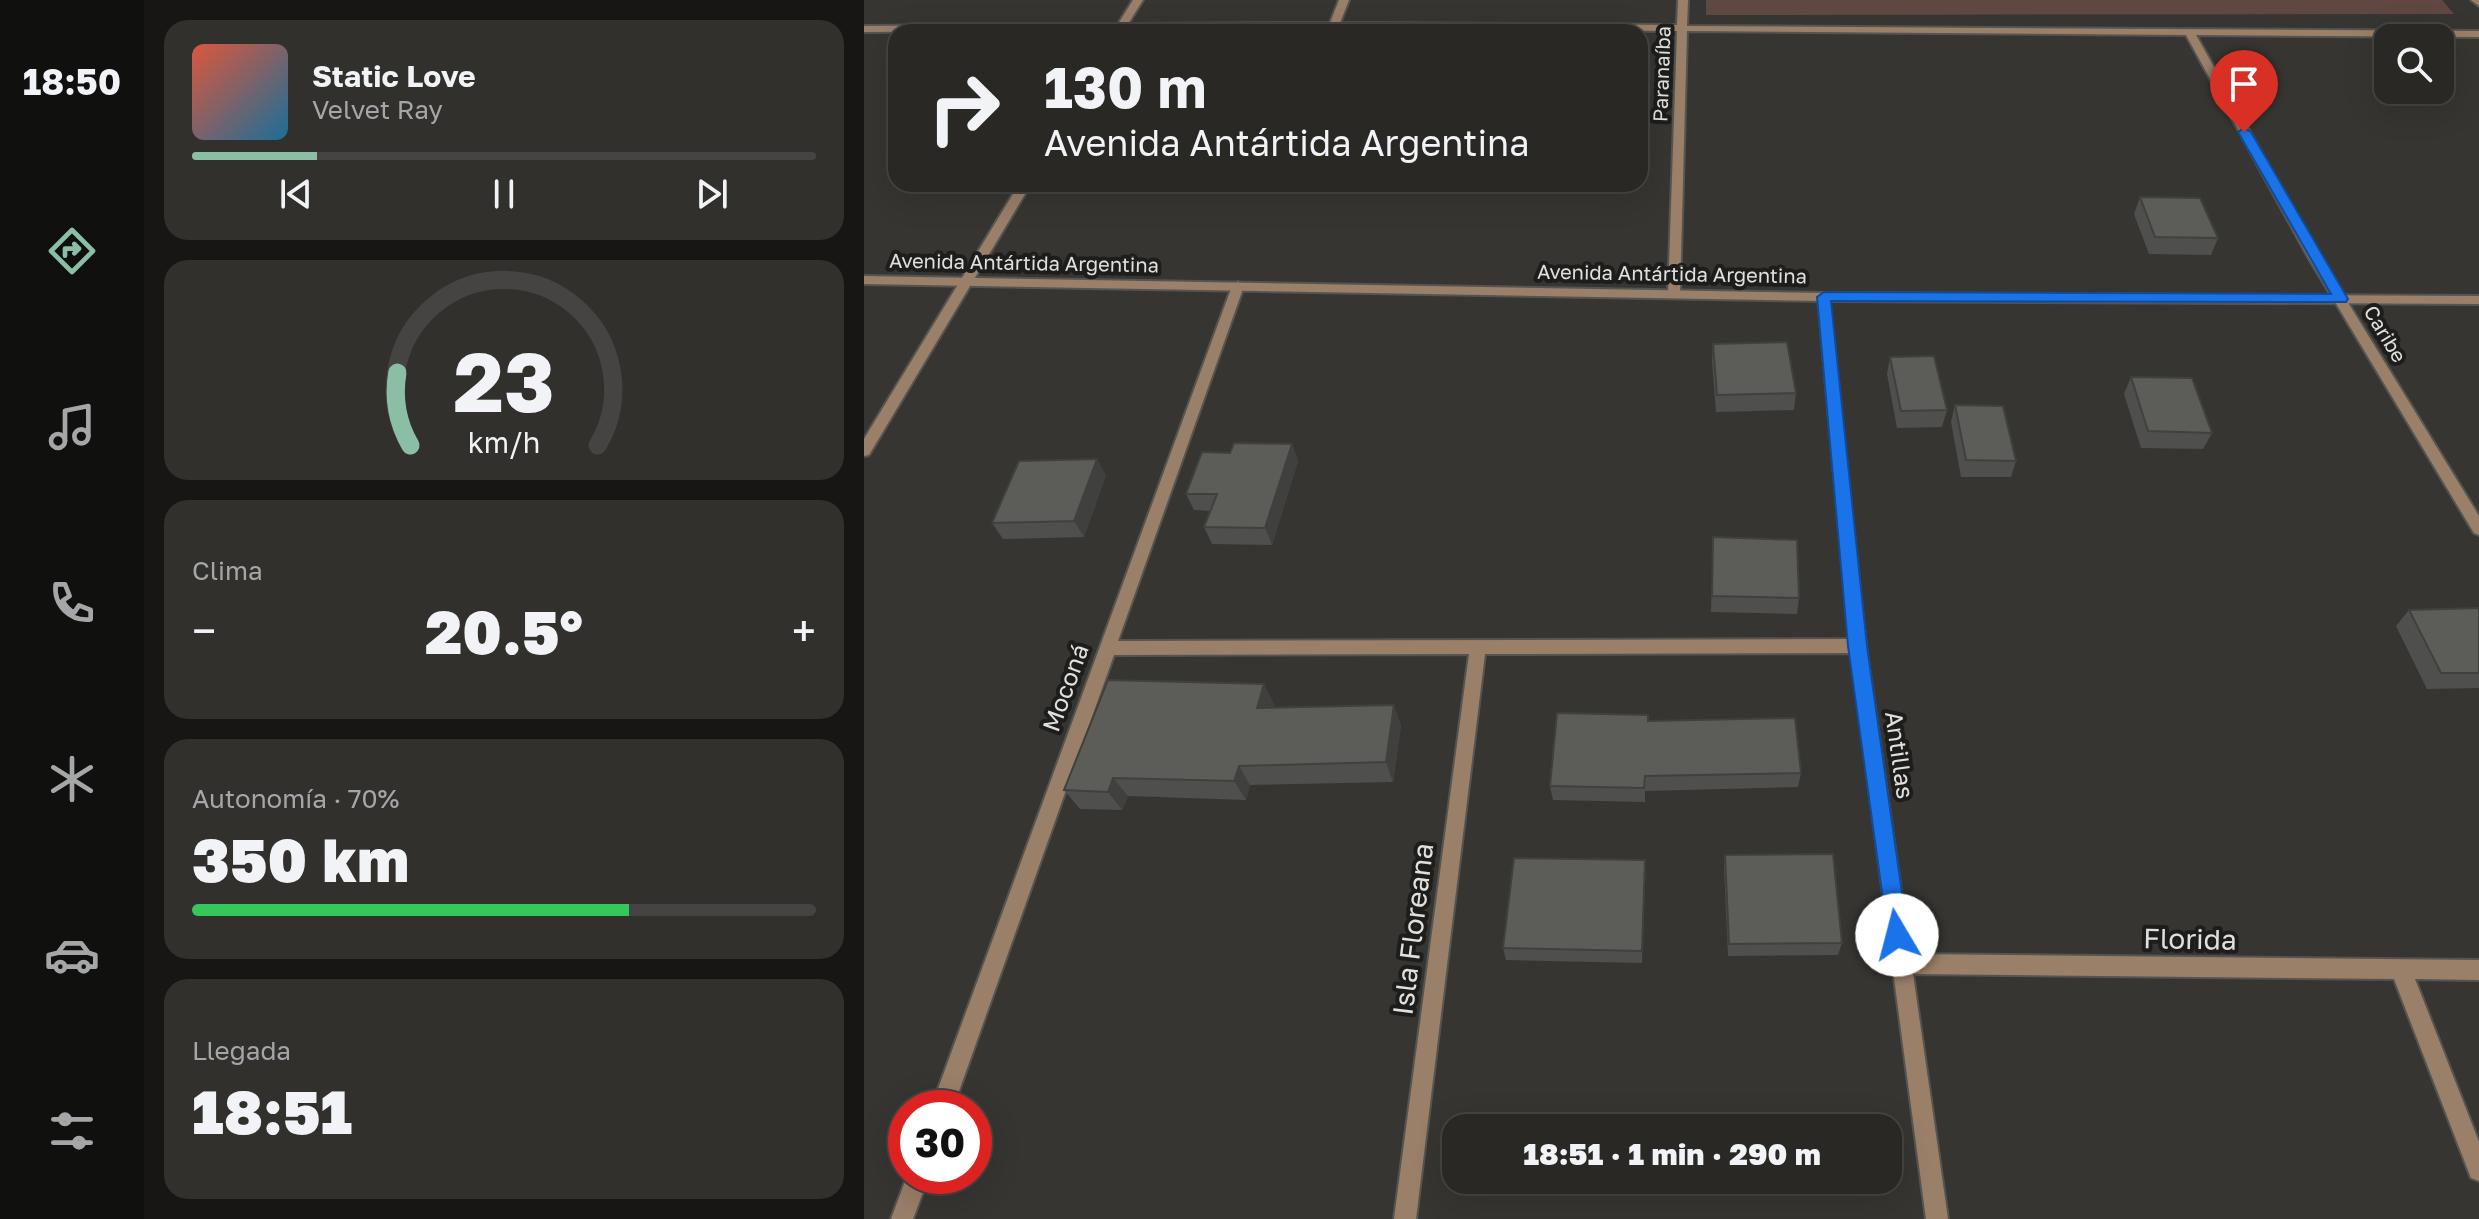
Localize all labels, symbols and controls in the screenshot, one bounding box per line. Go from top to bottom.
map controls [2374,24,2454,104]
button: search [2374,24,2454,104]
street label: Paranaíba [1647,26,1675,122]
pin [2210,50,2278,132]
text: 130 m [1044,53,1206,120]
icon: right [912,56,1016,160]
text: Static Love [312,58,476,94]
text: 18:50 [23,60,121,103]
icon: arrive [2222,62,2266,106]
text: Velvet Ray [312,94,443,125]
text: Avenida Antártida Argentina [1044,121,1530,164]
icon: previous [274,172,318,216]
icon: pause [482,172,526,216]
icon: next [690,172,734,216]
icon: directions [44,223,100,279]
street label: Avenida Antártida Argentina [889,248,1159,276]
street label: Avenida Antártida Argentina [1537,259,1807,287]
street label: Caribe [2360,301,2412,366]
text: 23 [453,329,555,429]
icon: music [44,399,100,455]
text: km/h [468,425,540,459]
text: Clima [192,555,263,586]
icon: phone [44,575,100,631]
text: 20.5° [425,595,583,667]
text: − [192,604,216,657]
text: + [792,604,816,657]
street label: Moconá [1035,640,1094,735]
street label: Antillas [1880,709,1921,801]
icon: climate [44,751,100,807]
text: Autonomía · 70% [192,783,399,814]
text: 350 km [192,823,409,895]
street label: Isla Floreana [1386,841,1439,1017]
position arrow [1855,893,1939,977]
street label: Florida [2143,921,2237,956]
icon: car [44,927,100,983]
text: Llegada [192,1035,291,1066]
text: 18:51 [192,1075,352,1147]
speed limit sign: 30 [888,1090,992,1194]
icon: filters [44,1103,100,1159]
text: 18:51 · 1 min · 290 m [1523,1136,1821,1172]

